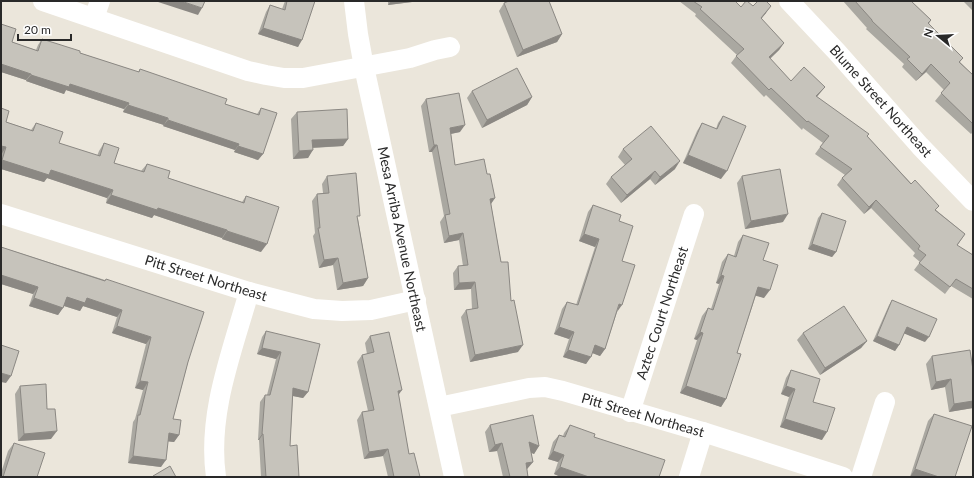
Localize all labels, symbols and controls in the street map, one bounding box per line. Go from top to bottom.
scale bar [18,16,71,42]
north arrow [918,16,958,56]
text: 20 m [24,22,51,37]
text: N [921,27,936,39]
street label: Blume Street Northeast [827,41,936,160]
street label: Mesa Arriba Avenue Northeast [375,145,430,333]
street label: Aztec Court Northeast [632,244,691,382]
street label: Pitt Street Northeast [143,251,269,304]
street label: Pitt Street Northeast [580,389,707,440]

